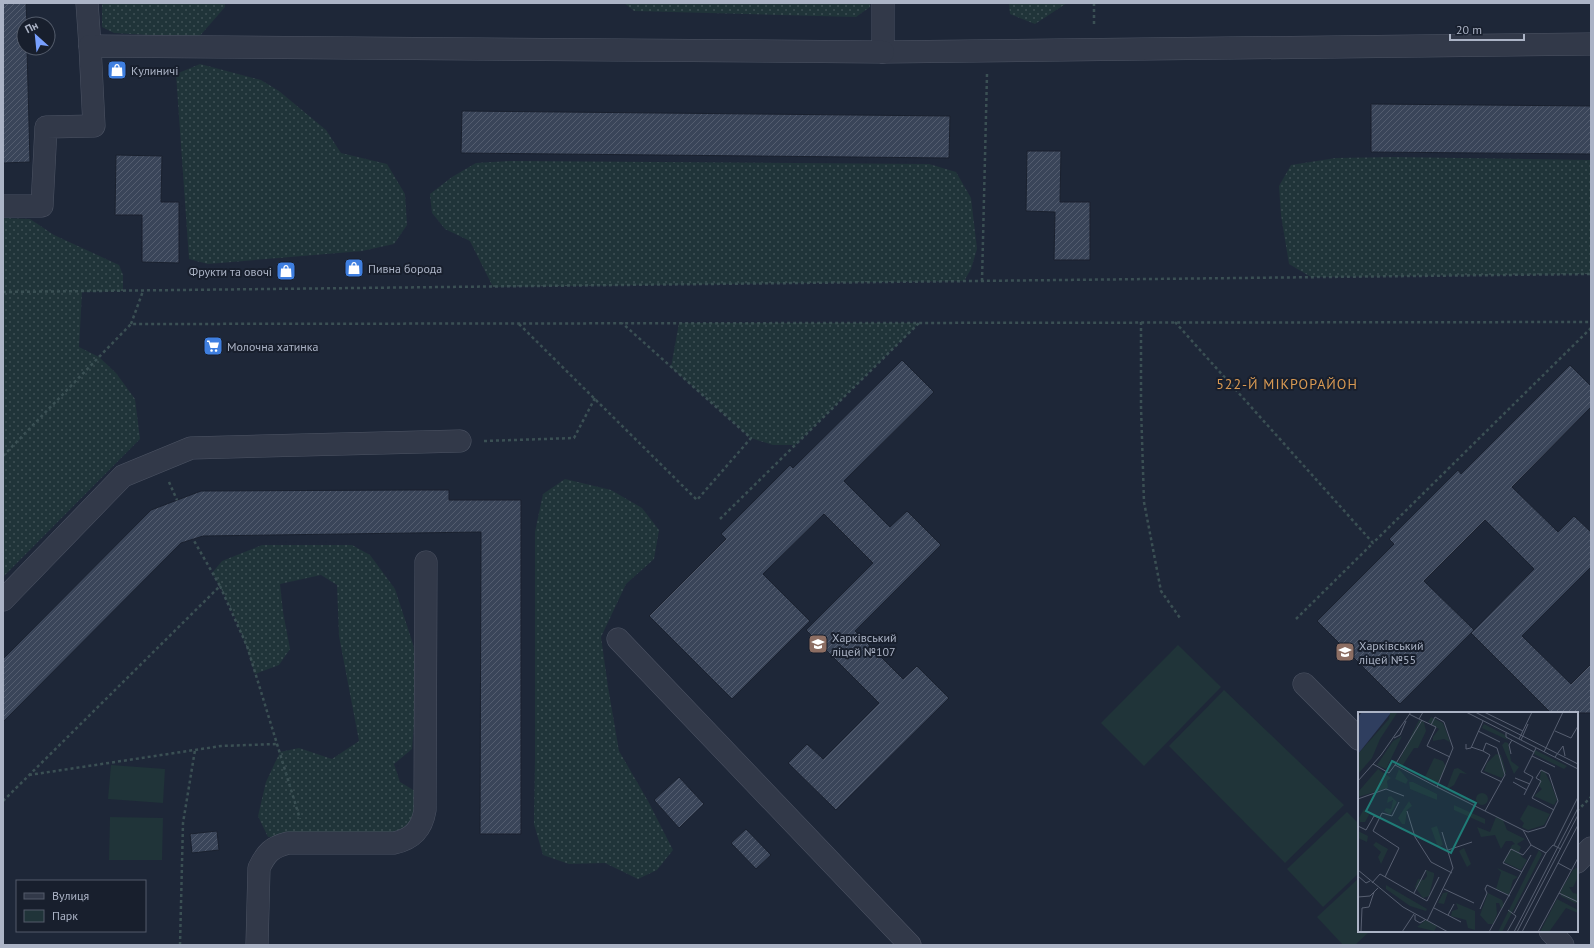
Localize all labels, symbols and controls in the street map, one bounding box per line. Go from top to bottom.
north arrow [16,16,56,56]
scale bar [1450,16,1524,42]
text: Пн [23,18,40,36]
text: 20 m [1456,22,1482,37]
shop icon: Кулиничі [106,59,128,81]
place label: Кулиничі [131,63,178,78]
shop icon: Пивна борода [343,257,365,279]
shop icon: Фрукти та овочі [275,260,297,282]
place label: Пивна борода [368,261,442,276]
place label: Фрукти та овочі [189,264,272,279]
supermarket icon: Молочна хатинка [202,335,224,357]
place label: Молочна хатинка [227,339,319,354]
district label: 522-Й МІКРОРАЙОН [1216,375,1358,393]
place label: Харківський ліцей №107 [831,630,897,659]
school or university icon: Харківський ліцей №107 [807,633,829,655]
place label: Харківський ліцей №55 [1358,638,1424,667]
school or university icon: Харківський ліцей №55 [1334,641,1356,663]
inset map [1358,712,1578,932]
legend [16,880,146,932]
text: Вулиця [52,888,89,903]
text: Парк [52,908,78,923]

